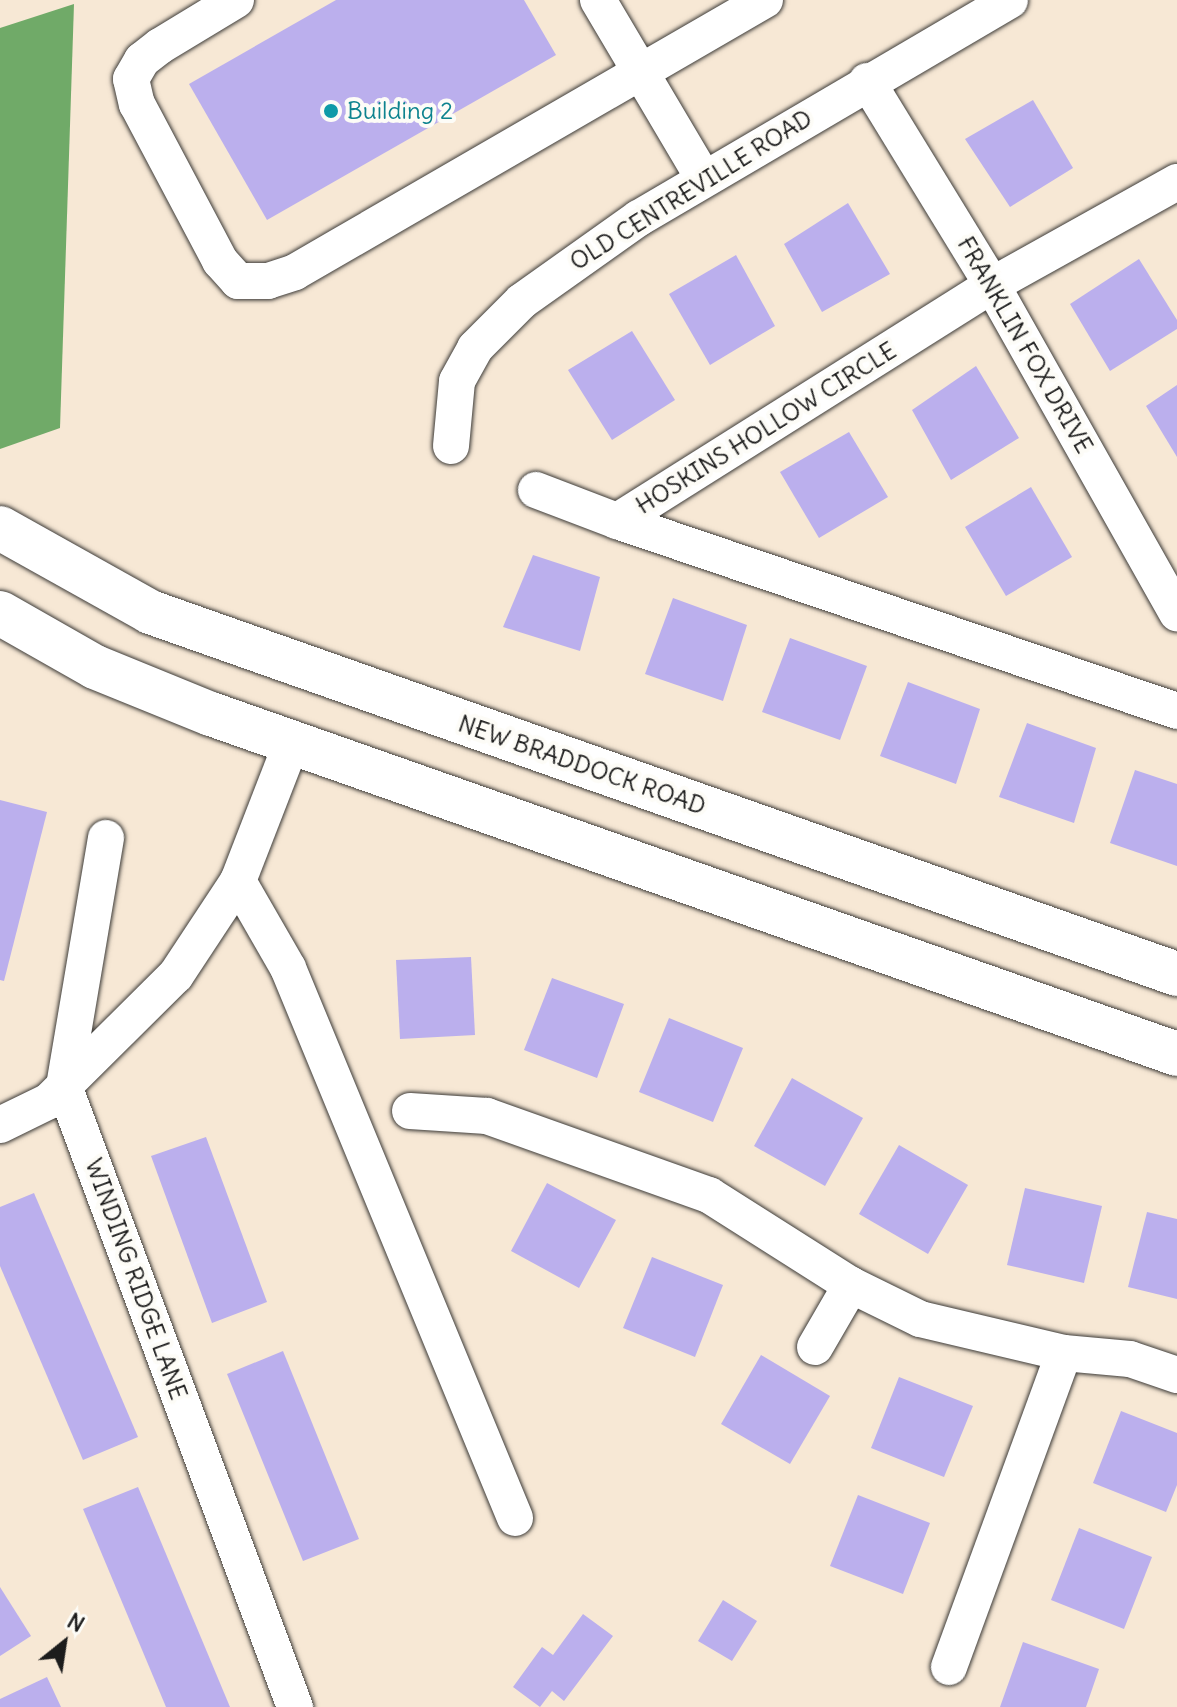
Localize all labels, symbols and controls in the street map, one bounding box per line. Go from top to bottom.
place label: Building 2 [347,97,453,125]
marker: Building 2 [322,102,340,120]
street label: OLD CENTREVILLE ROAD [565,104,817,276]
street label: FRANKLIN FOX DRIVE [951,232,1099,458]
street label: HOSKINS HOLLOW CIRCLE [631,336,901,520]
street label: NEW BRADDOCK ROAD [455,709,709,821]
street label: WINDING RIDGE LANE [79,1154,193,1404]
north arrow [24,1603,104,1683]
text: N [62,1606,90,1638]

